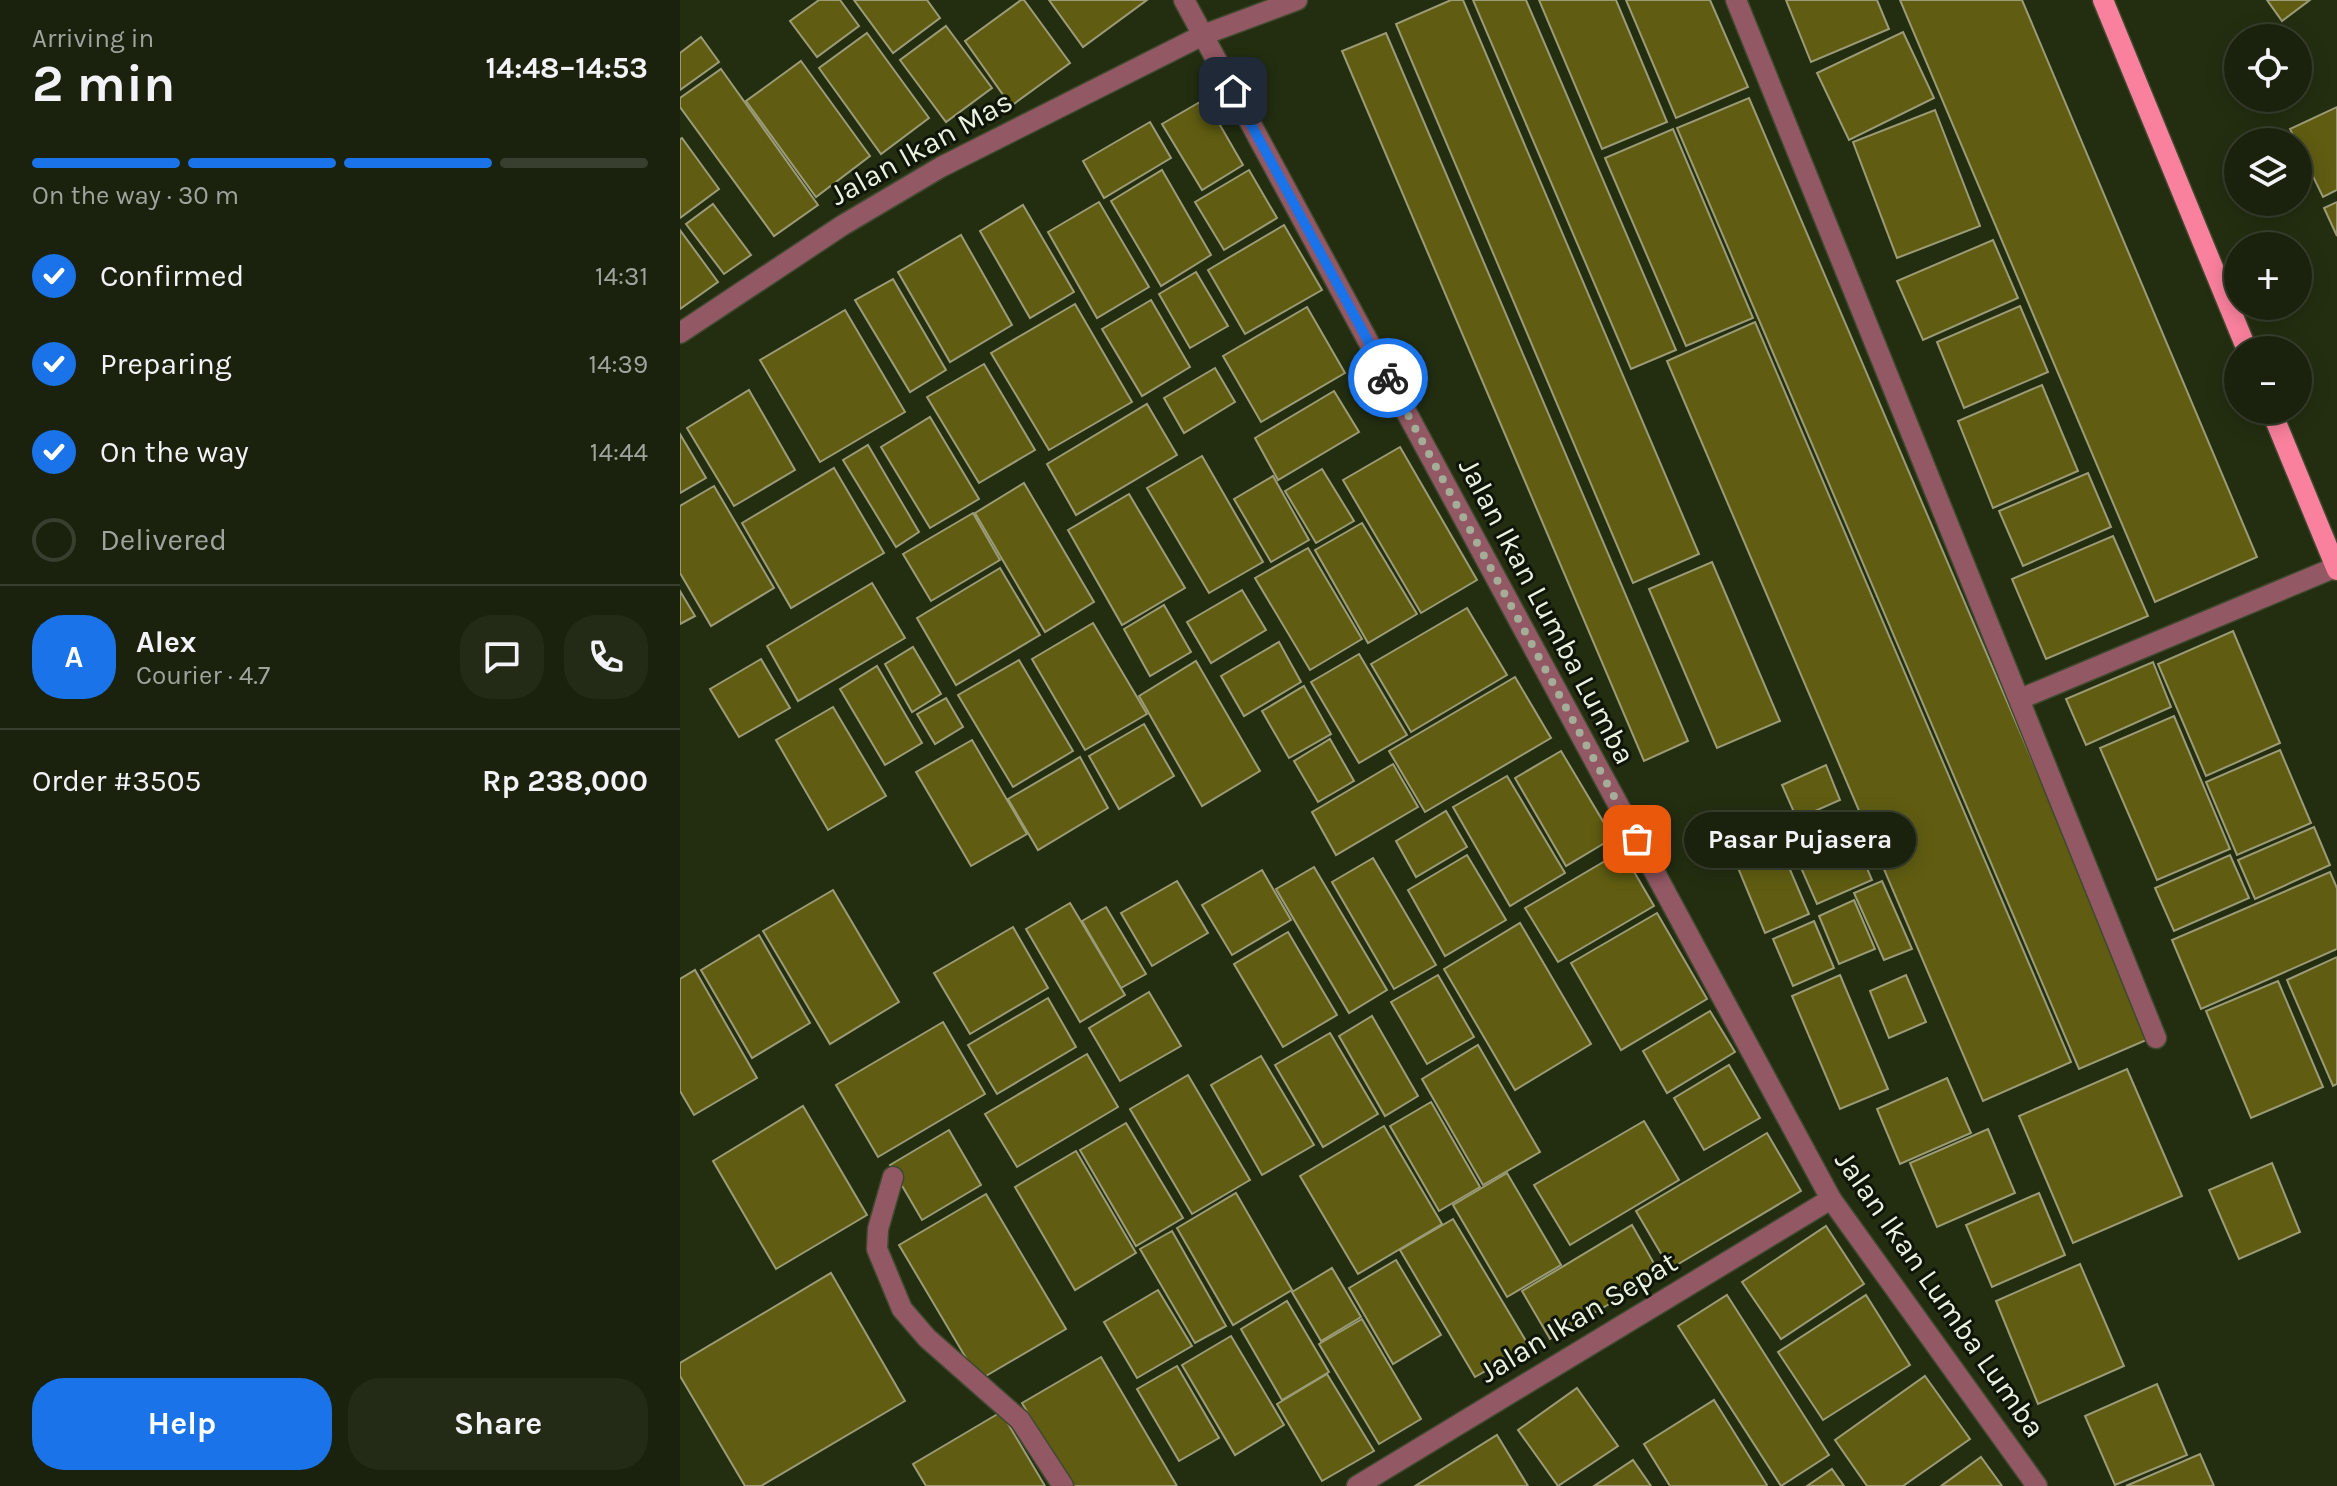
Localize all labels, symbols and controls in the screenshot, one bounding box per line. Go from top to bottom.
text: Arriving in [32,23,154,54]
map controls [2224,24,2312,424]
button: locate [2224,24,2312,112]
text: 14:48–14:53 [486,50,648,86]
text: 2 min [32,53,175,114]
pin [1199,57,1267,125]
icon: home [1211,69,1255,113]
street label: Jalan Ikan Mas [823,83,1019,213]
button: layers [2224,128,2312,216]
text: On the way · 30 m [32,180,239,211]
button: + [2224,232,2312,320]
icon: check [32,254,76,298]
text: Confirmed [100,258,244,294]
text: 14:31 [595,261,648,292]
button: − [2224,336,2312,424]
courier [1348,338,1428,418]
icon: check [32,342,76,386]
text: Preparing [100,346,232,382]
text: 14:39 [588,349,648,380]
icon: bike [1366,356,1410,400]
icon: check [32,430,76,474]
text: On the way [100,434,249,470]
text: 14:44 [590,437,648,468]
street label: Jalan Ikan Lumba Lumba [1451,452,1643,770]
text: Delivered [100,522,227,558]
button: chat [460,615,544,699]
button: phone [564,615,648,699]
text: Alex [136,624,196,660]
text: A [65,639,83,675]
text: Courier · 4.7 [136,660,270,691]
text: Order #3505 [32,763,202,799]
text: Rp 238,000 [482,763,648,799]
pin [1603,805,1671,873]
callout: Pasar Pujasera [1685,811,1917,867]
icon: bag [1615,817,1659,861]
text: Pasar Pujasera [1708,824,1892,855]
street label: Jalan Ikan Lumba Lumba [1827,1144,2053,1444]
street label: Jalan Ikan Sepat [1472,1244,1684,1390]
button: Help [32,1378,332,1470]
button: Share [348,1378,648,1470]

